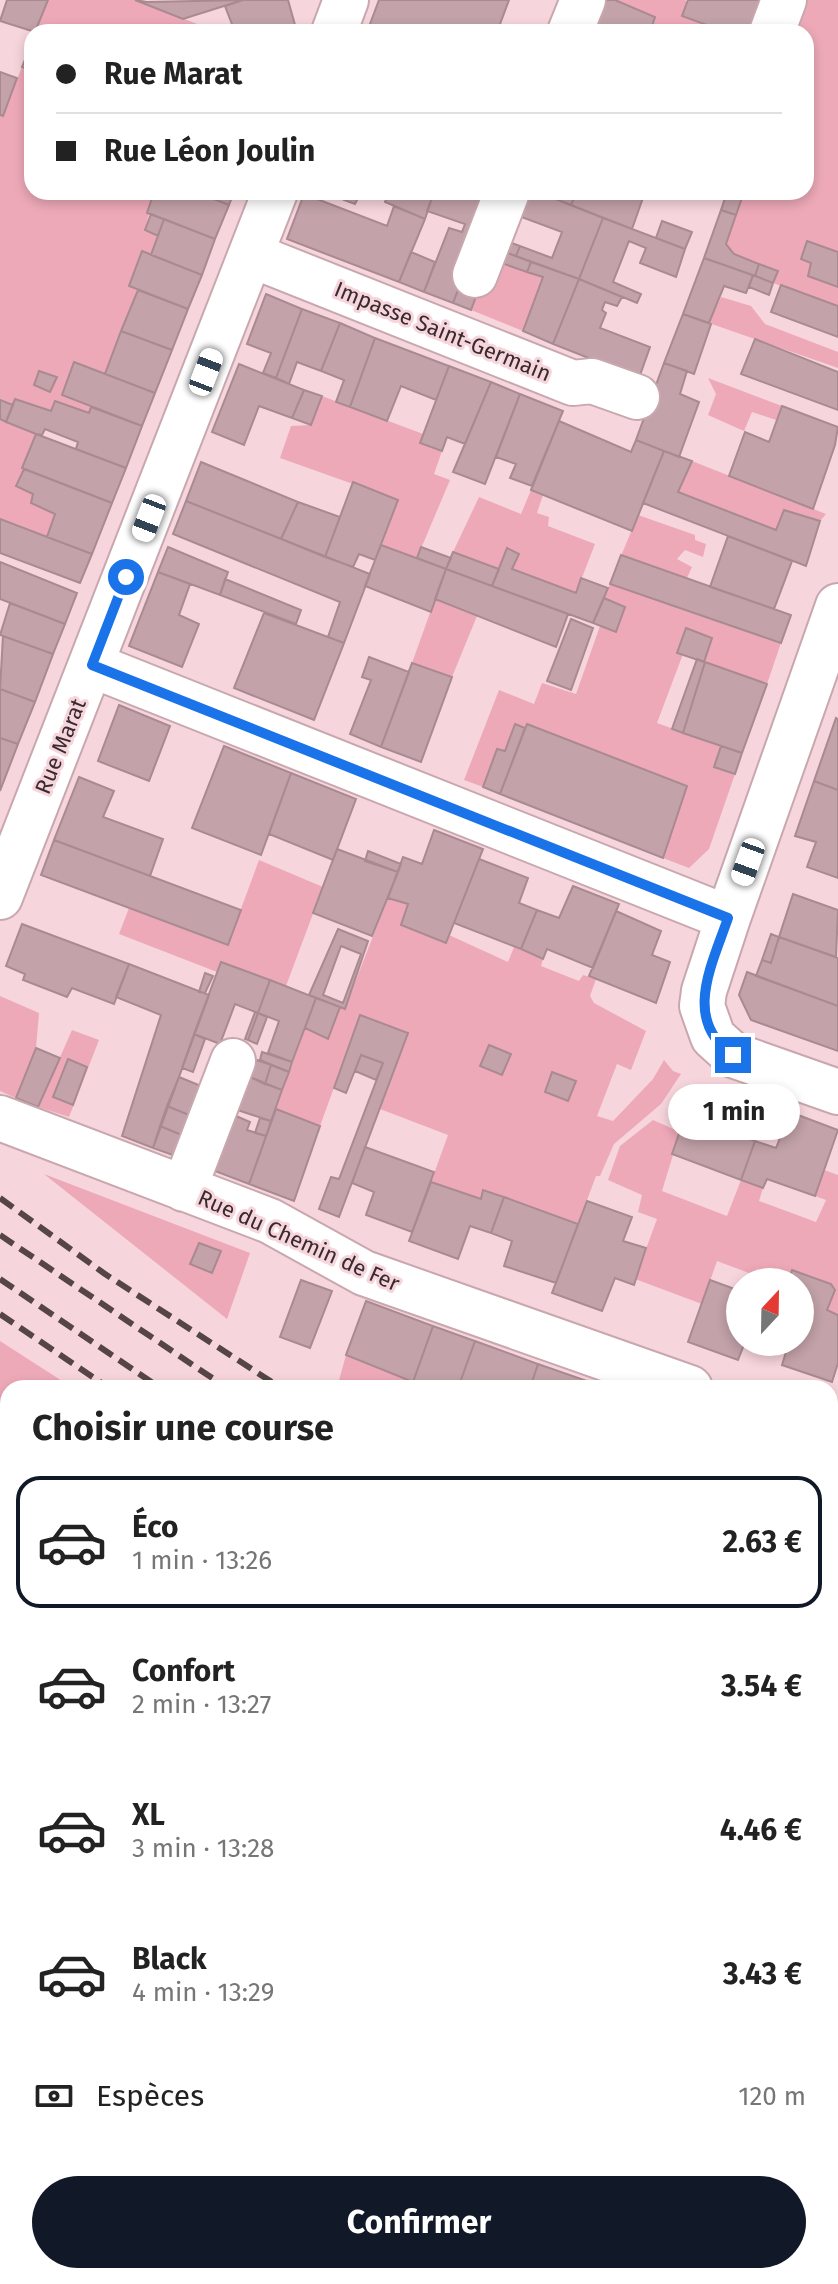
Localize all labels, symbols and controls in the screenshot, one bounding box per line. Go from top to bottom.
text: Rue Marat [104,56,242,92]
text: Rue Léon Joulin [104,133,315,169]
street label: Impasse Saint-Germain [330,276,555,387]
car [186,345,226,399]
car [129,491,169,545]
route start [108,559,144,595]
street label: Rue Marat [29,694,92,798]
car [729,835,767,889]
route end [715,1037,751,1073]
callout: 1 min [667,1083,799,1139]
text: 1 min [703,1096,765,1127]
street label: Rue du Chemin de Fer [194,1184,404,1297]
north arrow [726,1268,814,1356]
map controls [726,1268,814,1356]
text: Choisir une course [32,1406,334,1450]
icon: car [36,1506,108,1578]
text: Éco [132,1509,178,1545]
text: 2.63 € [723,1524,802,1560]
text: 1 min · 13:26 [132,1545,272,1576]
icon: car [36,1650,108,1722]
text: Confort [132,1653,235,1689]
text: 3.54 € [721,1668,802,1704]
text: 2 min · 13:27 [132,1689,271,1720]
icon: car [36,1794,108,1866]
text: XL [132,1797,165,1833]
text: 4.46 € [720,1812,802,1848]
text: 3 min · 13:28 [132,1833,274,1864]
icon: car [36,1938,108,2010]
text: Black [132,1941,207,1977]
text: 3.43 € [723,1956,802,1992]
text: 4 min · 13:29 [132,1977,274,2008]
icon: cash [32,2074,76,2118]
text: Espèces [96,2078,204,2114]
text: 120 m [738,2081,806,2112]
button: Confirmer [32,2176,806,2268]

